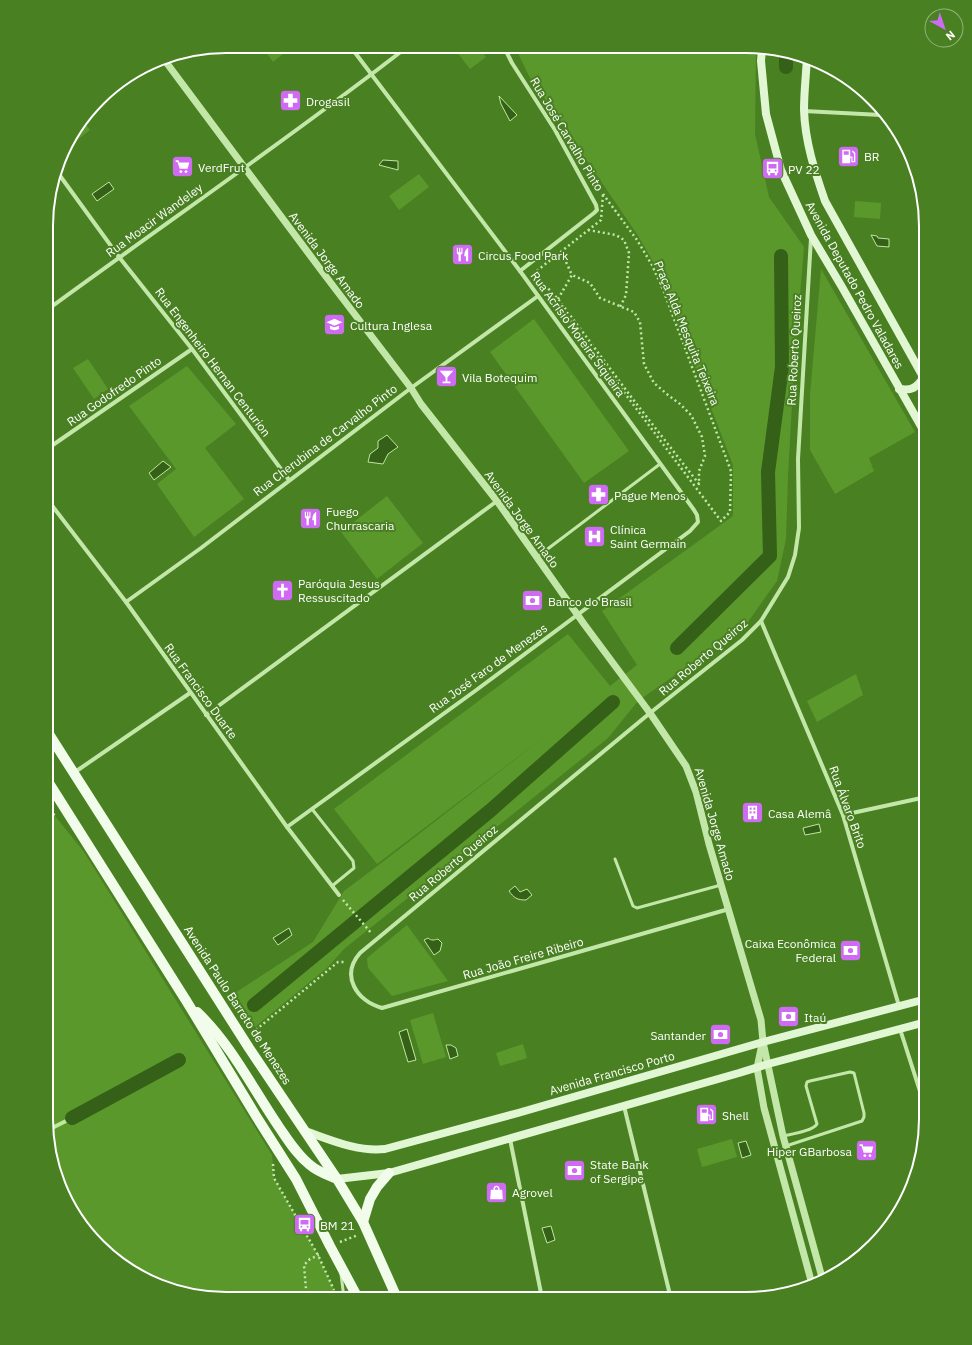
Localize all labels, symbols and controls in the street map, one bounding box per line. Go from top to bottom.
north arrow [924,8,964,48]
text: N [943,28,958,44]
street label: Rua José Carvalho Pinto [527,74,607,194]
pharmacy icon: Drogasil [277,88,303,114]
place label: Drogasil [306,94,350,109]
fuel station icon: BR [835,143,861,169]
place label: BR [864,149,880,164]
supermarket icon: VerdFrut [169,154,195,180]
bus stop icon: PV 22 [759,156,785,182]
place label: VerdFrut [198,160,245,175]
place label: PV 22 [788,162,820,177]
street label: Rua Moacir Wandeley [103,180,205,260]
street label: Avenida Deputado Pedro Valadares [803,199,907,371]
street label: Avenida Jorge Amado [286,209,368,311]
restaurant icon: Circus Food Park [450,242,476,268]
place label: Circus Food Park [478,248,569,263]
street label: Praça Alda Mesquita Teixeira [651,258,723,408]
street label: Rua Acrísio Moreira Siqueira [527,268,629,400]
street label: Rua Engenheiro Hernan Centurion [152,285,274,439]
street label: Rua Roberto Queiroz [784,294,804,406]
school or university icon: Cultura Inglesa [322,312,348,338]
place label: Cultura Inglesa [350,318,433,333]
street label: Rua Godofredo Pinto [64,353,164,429]
bar icon: Vila Botequim [433,364,459,390]
place label: Vila Botequim [462,370,537,385]
street label: Rua Cherubina de Carvalho Pinto [250,381,400,499]
street label: Avenida Jorge Amado [482,467,563,571]
pharmacy icon: Pague Menos [586,482,612,508]
place label: Pague Menos [614,488,686,503]
place label: Fuego Churrascaria [326,504,395,533]
restaurant icon: Fuego Churrascaria [298,505,324,531]
place label: Clínica Saint Germain [610,522,686,551]
hospital icon: Clínica Saint Germain [582,523,608,549]
place label: Paróquia Jesus Ressuscitado [298,576,380,605]
church icon: Paróquia Jesus Ressuscitado [269,577,295,603]
bank icon: Banco do Brasil [520,588,546,614]
place label: Banco do Brasil [548,594,632,609]
street label: Rua Roberto Queiroz [656,615,751,698]
street label: Rua José Faro de Menezes [426,620,550,716]
street label: Rua Francisco Duarte [161,640,241,742]
street label: Rua Álvaro Brito [826,764,870,851]
street label: Avenida Jorge Amado [692,766,738,882]
building icon: Casa Alemâ [740,800,766,826]
place label: Casa Alemâ [768,806,832,821]
street label: Rua Roberto Queiroz [406,821,501,904]
street label: Avenida Paulo Barreto de Menezes [181,923,295,1087]
street label: Rua João Freire Ribeiro [461,933,585,982]
place label: Caixa Econômica Federal [745,936,837,965]
bank icon: Caixa Econômica Federal [838,937,864,963]
bank icon: Itaú [775,1004,801,1030]
place label: Itaú [804,1010,826,1025]
bank icon: Santander [708,1022,734,1048]
place label: Santander [650,1028,707,1043]
street label: Avenida Francisco Porto [548,1048,677,1098]
fuel station icon: Shell [693,1102,719,1128]
place label: Shell [722,1108,749,1123]
supermarket icon: Hiper GBarbosa [854,1138,880,1164]
place label: Hiper GBarbosa [767,1144,853,1159]
place label: State Bank of Sergipe [590,1157,649,1186]
bank icon: State Bank of Sergipe [562,1158,588,1184]
shop icon: Agrovel [483,1179,509,1205]
place label: Agrovel [512,1185,553,1200]
bus stop icon: BM 21 [291,1212,317,1238]
place label: BM 21 [320,1218,355,1233]

